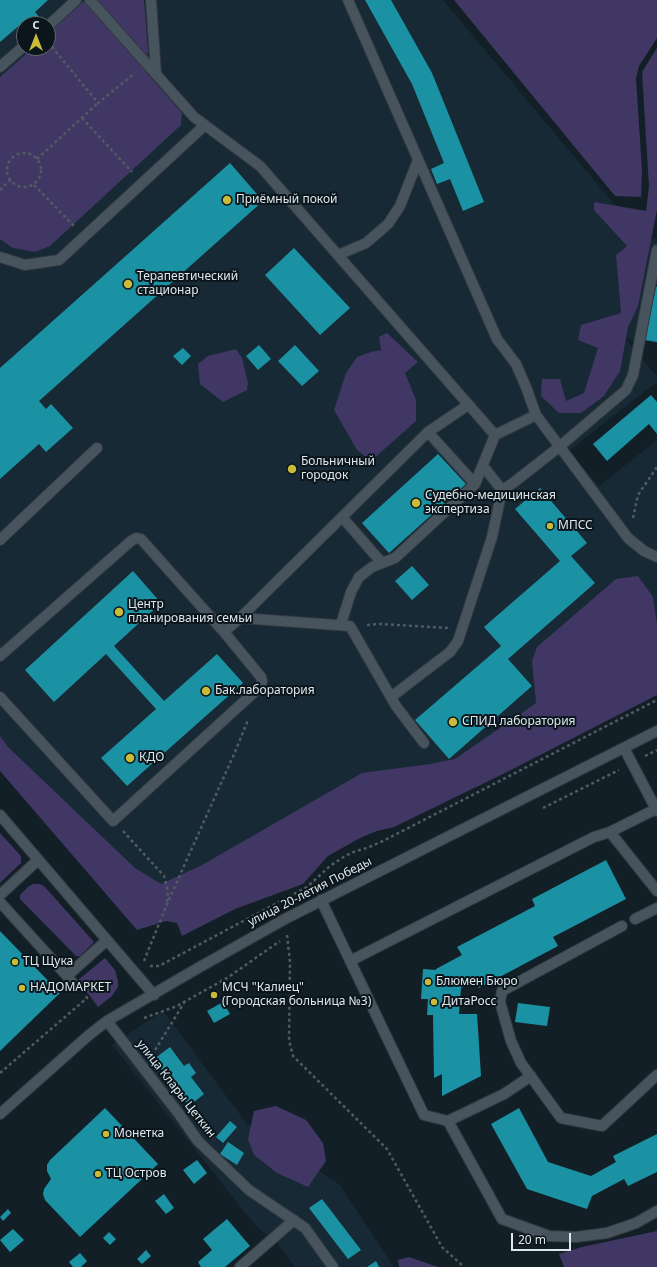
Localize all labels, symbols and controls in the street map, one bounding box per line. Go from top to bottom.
north arrow [16,16,56,56]
text: С [32,17,40,32]
place label: Приёмный покой [236,193,338,207]
marker: Приёмный покой [221,194,233,206]
place label: Терапевтический стационар [137,270,238,298]
marker: Терапевтический стационар [122,278,134,290]
place label: Больничный городок [301,455,375,483]
marker: Больничный городок [286,463,298,475]
place label: Судебно-медицинская экспертиза [425,489,556,517]
marker: Судебно-медицинская экспертиза [410,497,422,509]
place label: МПСС [558,519,593,533]
marker: МПСС [545,521,555,531]
place label: Центр планирования семьи [128,598,252,626]
marker: Центр планирования семьи [113,606,125,618]
place label: Бак.лаборатория [215,684,315,698]
marker: Бак.лаборатория [200,685,212,697]
place label: СПИД лаборатория [462,715,576,729]
marker: СПИД лаборатория [447,716,459,728]
place label: КДО [139,751,164,765]
marker: КДО [124,752,136,764]
street label: улица 20-летия Победы [246,854,374,930]
place label: ТЦ Щука [23,955,73,969]
marker: ТЦ Щука [10,957,20,967]
place label: Блюмен Бюро [436,975,518,989]
marker: Блюмен Бюро [423,977,433,987]
place label: НАДОМАРКЕТ [30,981,111,995]
place label: МСЧ "Калиец" (Городская больница №3) [222,981,371,1009]
marker: НАДОМАРКЕТ [17,983,27,993]
marker: МСЧ "Калиец" (Городская больница №3) [209,990,219,1000]
place label: ДитаРосс [442,995,496,1009]
marker: ДитаРосс [429,997,439,1007]
street label: улица Клары Цеткин [133,1037,219,1141]
place label: Монетка [114,1127,164,1141]
marker: Монетка [101,1129,111,1139]
place label: ТЦ Остров [106,1167,166,1181]
marker: ТЦ Остров [93,1169,103,1179]
scale bar [513,1225,573,1251]
text: 20 m [518,1231,546,1248]

